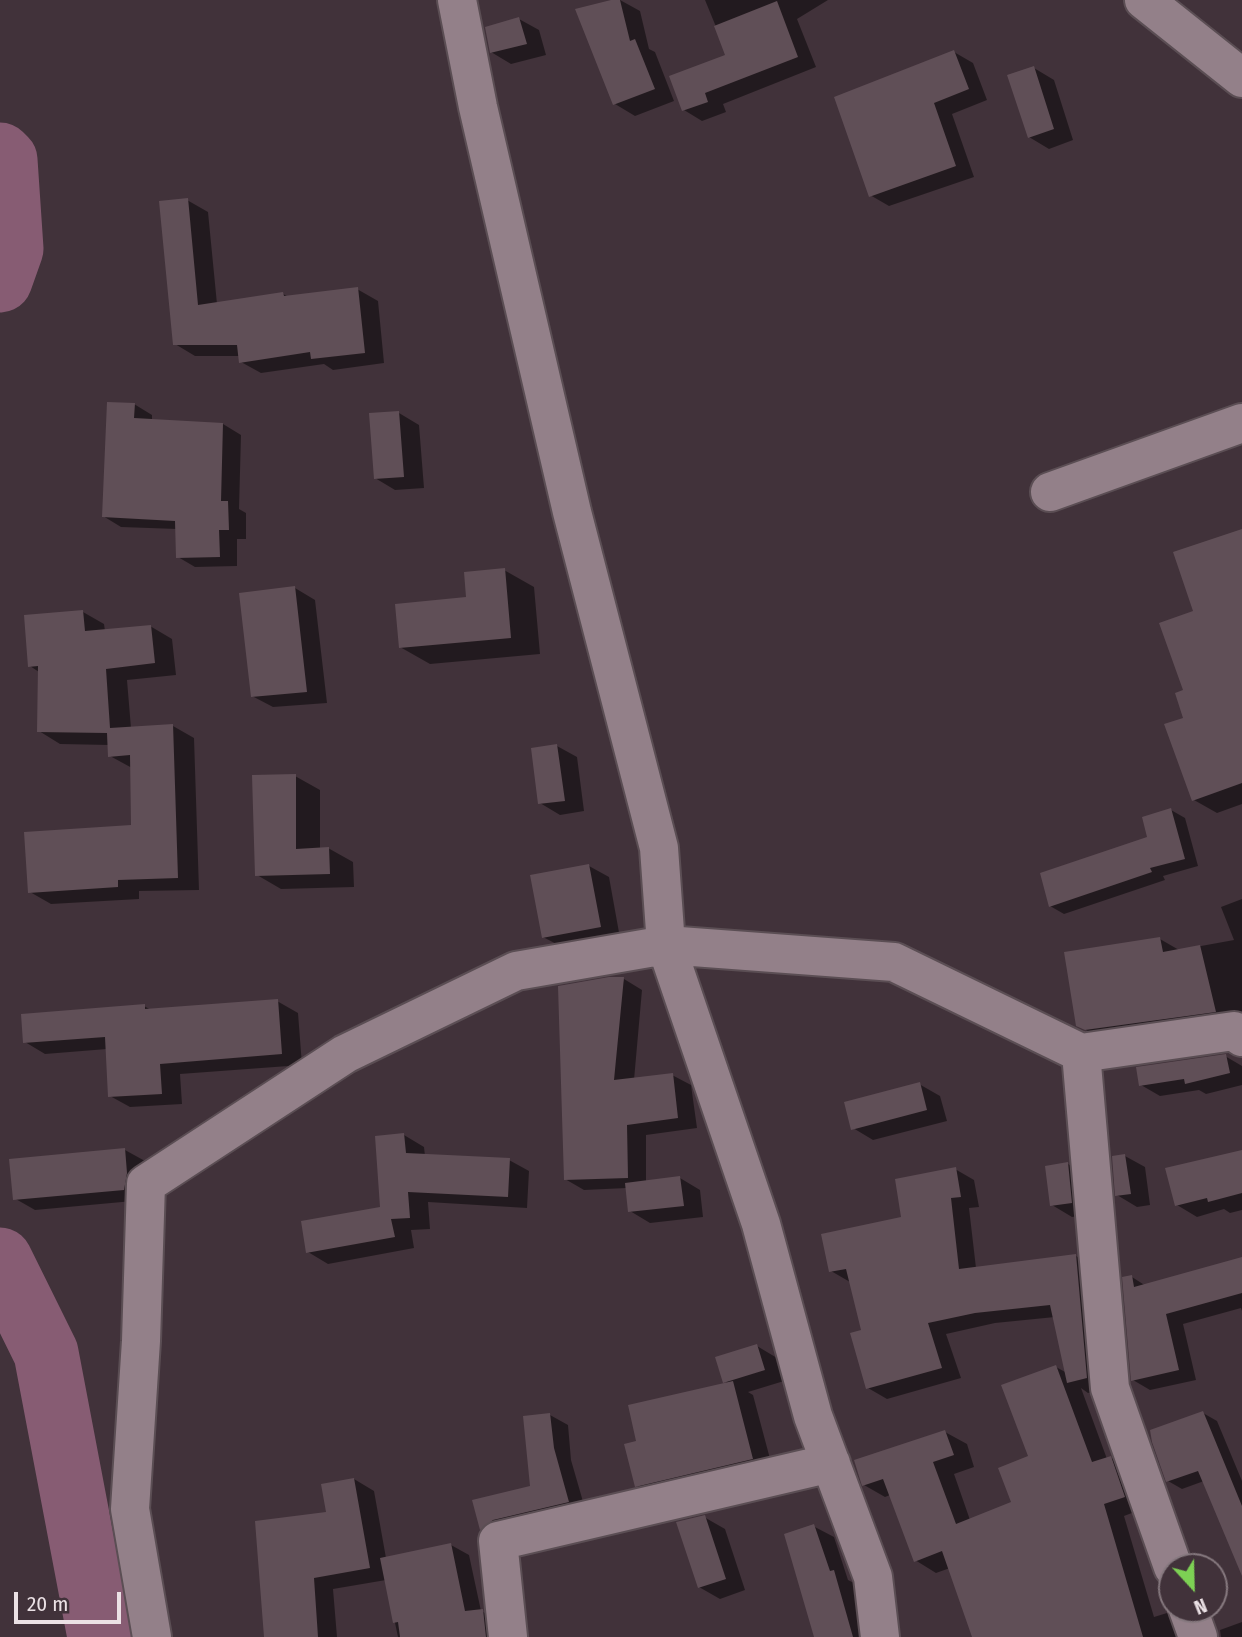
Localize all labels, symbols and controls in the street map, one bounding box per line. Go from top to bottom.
north arrow [1158,1553,1228,1623]
scale bar [18,1578,124,1622]
text: 20 m [27,1591,68,1617]
text: N [1191,1593,1210,1619]

